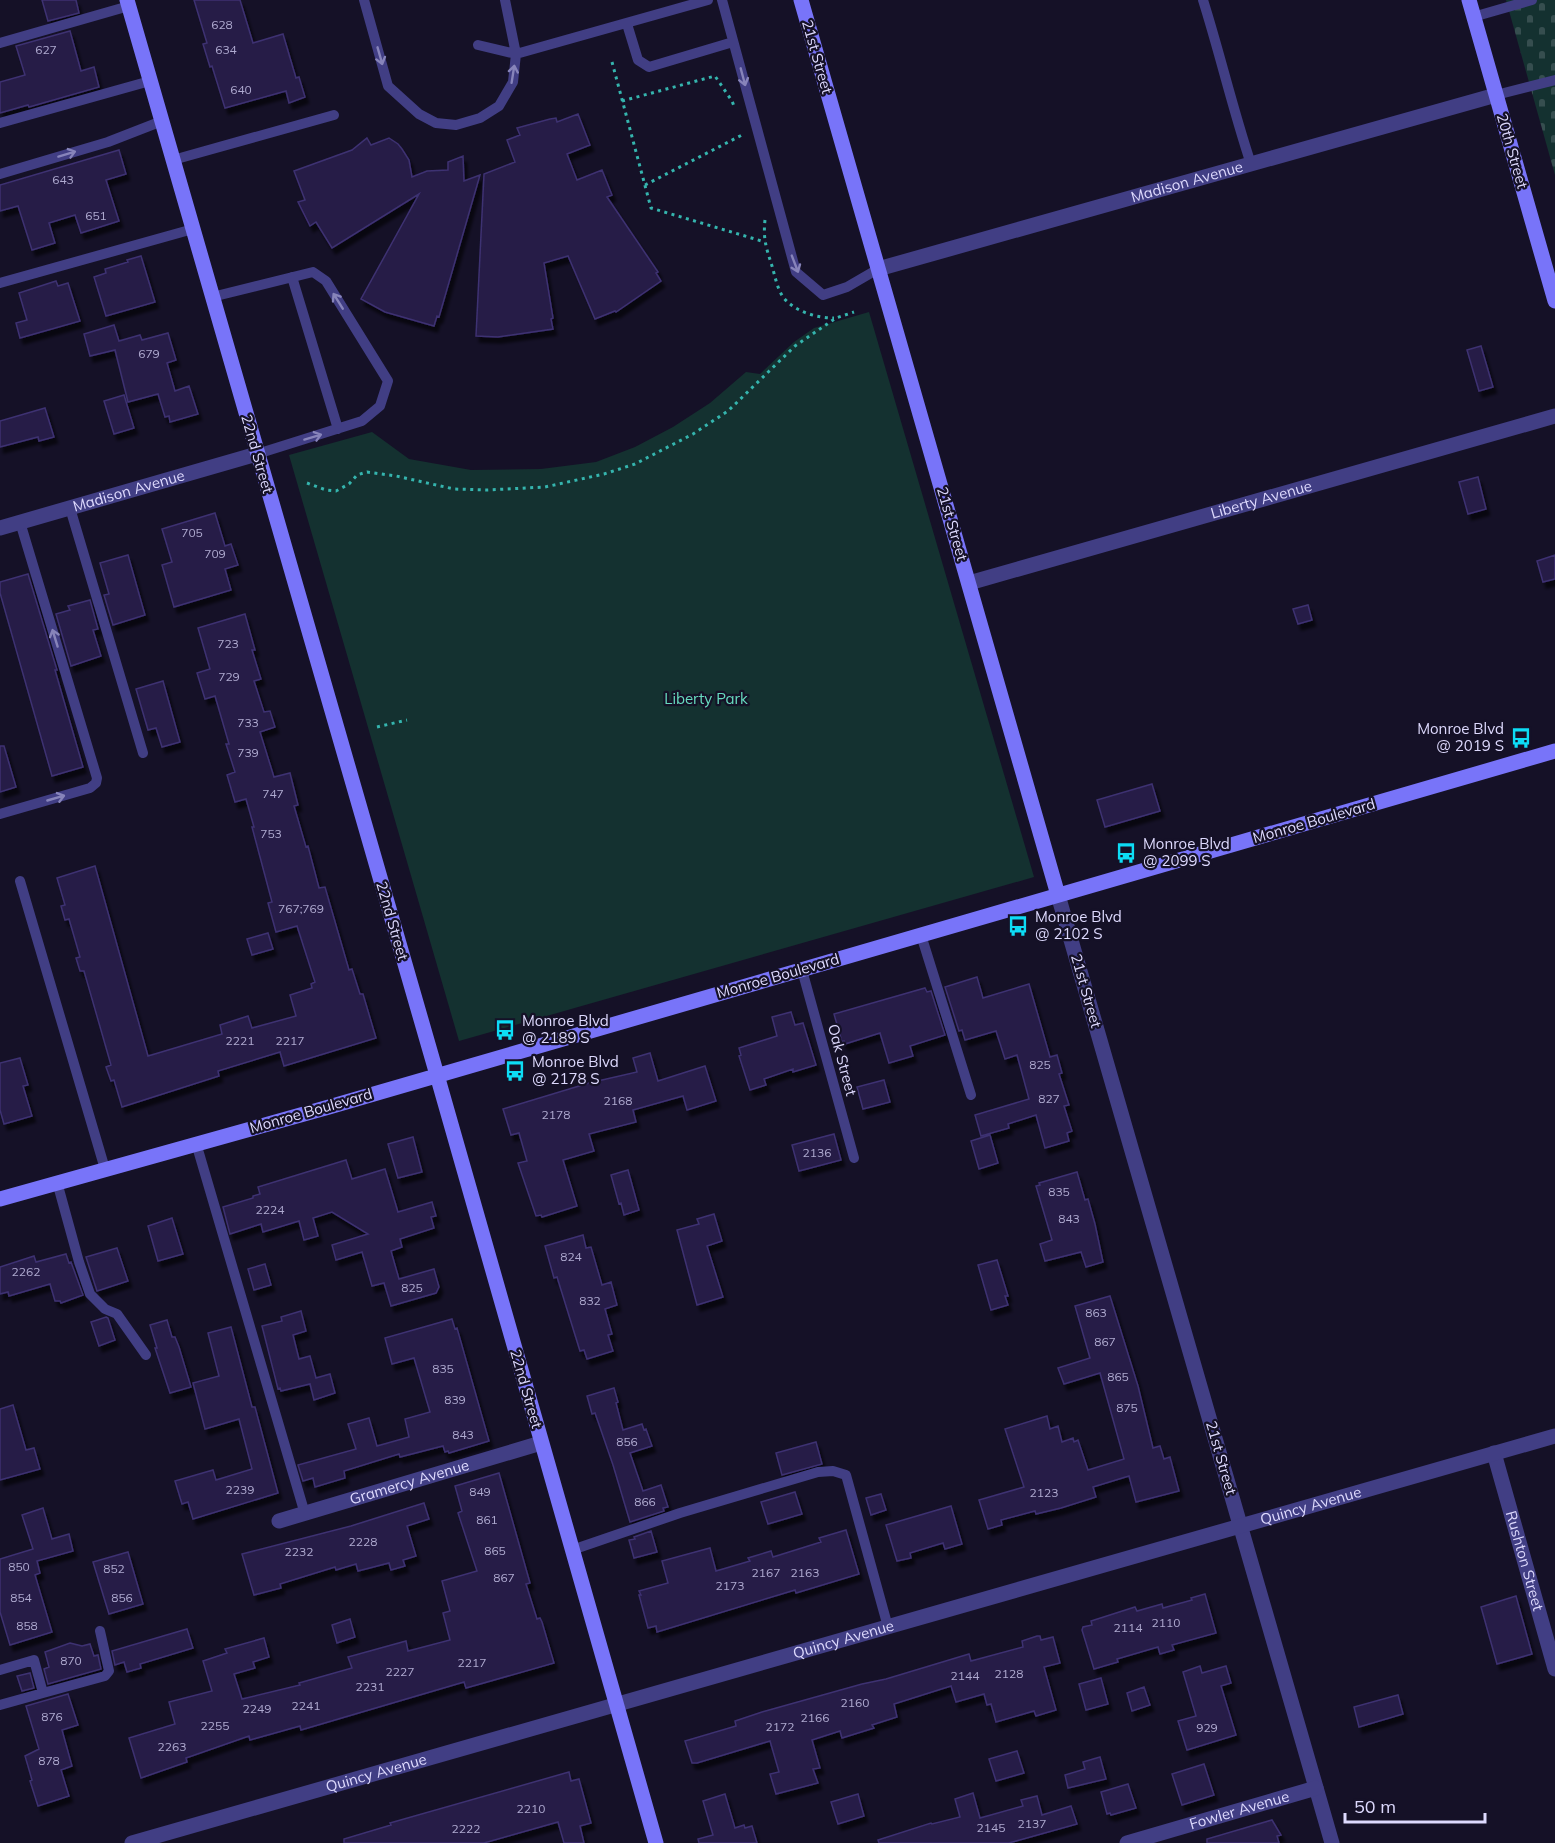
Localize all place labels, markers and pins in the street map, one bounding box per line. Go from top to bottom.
place label: Monroe Blvd @ 2019 S [1417,719,1504,755]
bus stop icon: Monroe Blvd @ 2019 S [1509,726,1533,750]
place label: Monroe Blvd @ 2099 S [1143,834,1230,870]
bus stop icon: Monroe Blvd @ 2099 S [1114,841,1138,865]
place label: Monroe Blvd @ 2102 S [1035,907,1122,943]
bus stop icon: Monroe Blvd @ 2102 S [1006,914,1030,938]
place label: Monroe Blvd @ 2189 S [522,1011,609,1047]
bus stop icon: Monroe Blvd @ 2189 S [493,1018,517,1042]
place label: Monroe Blvd @ 2178 S [532,1052,619,1088]
bus stop icon: Monroe Blvd @ 2178 S [503,1059,527,1083]

